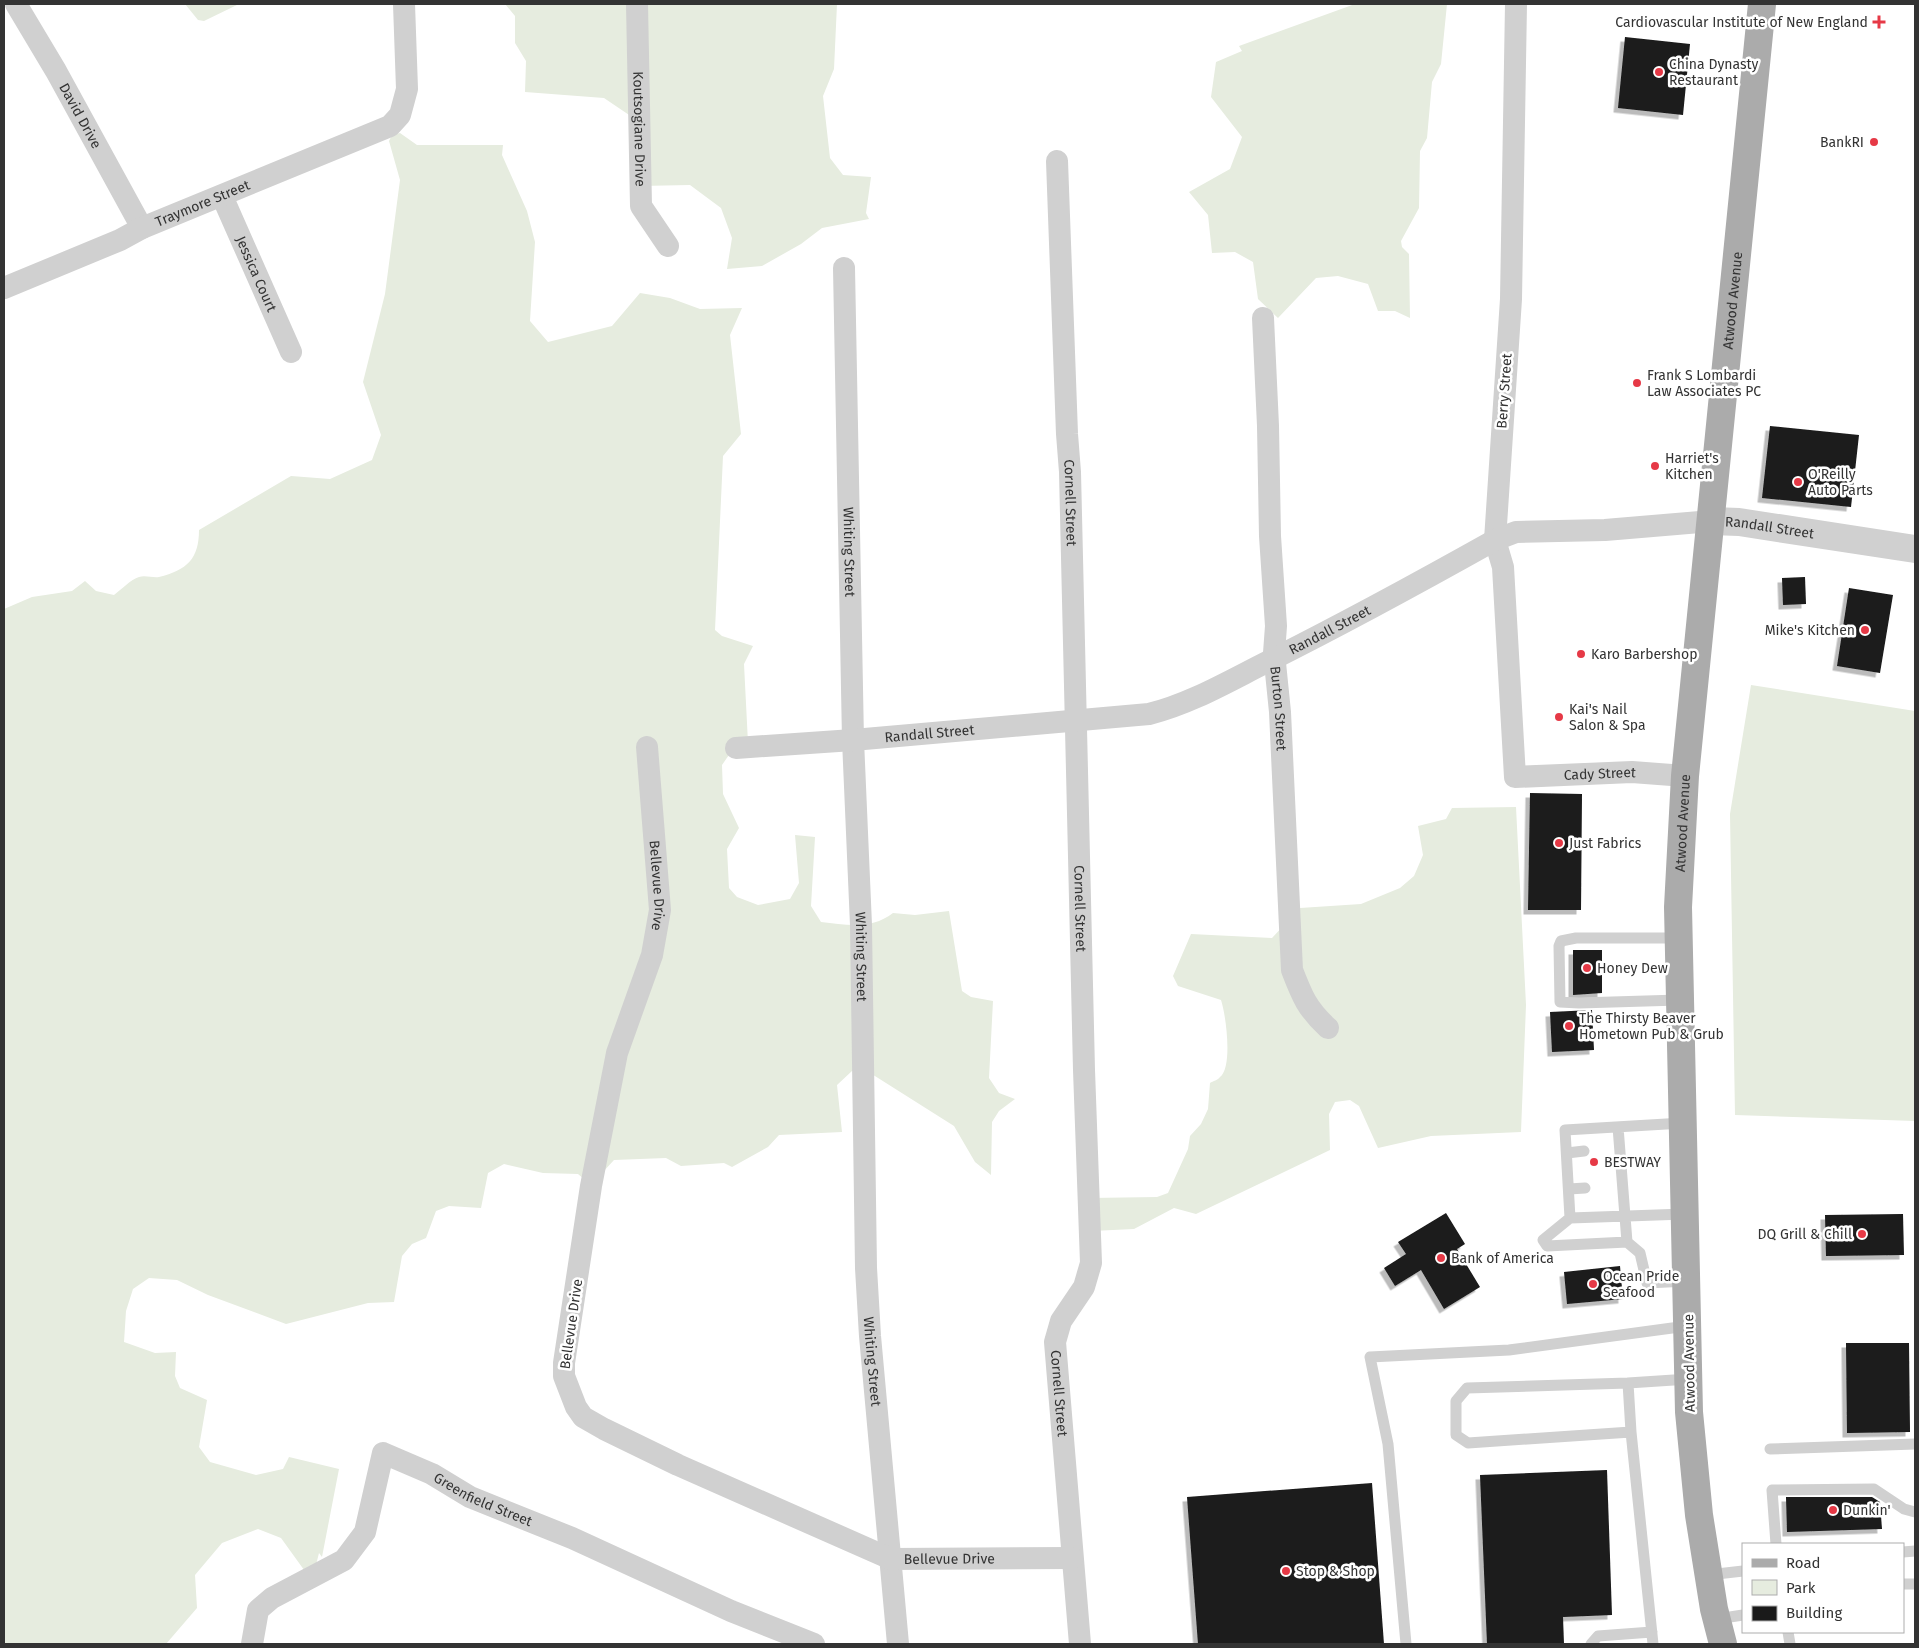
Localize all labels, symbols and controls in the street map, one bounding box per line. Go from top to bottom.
place label: Cardiovascular Institute of New England [1615,14,1868,31]
marker: Cardiovascular Institute of New England [1872,15,1886,29]
place label: China Dynasty Restaurant [1669,56,1758,89]
marker: China Dynasty Restaurant [1653,66,1665,78]
street label: Koutsogiane Drive [629,71,649,187]
street label: David Drive [55,80,105,152]
place label: BankRI [1820,134,1864,151]
marker: BankRI [1868,136,1880,148]
street label: Traymore Street [153,176,253,231]
street label: Jessica Court [232,233,280,315]
street label: Atwood Avenue [1720,251,1746,350]
street label: Berry Street [1493,352,1516,429]
place label: Frank S Lombardi Law Associates PC [1647,367,1761,400]
marker: Frank S Lombardi Law Associates PC [1631,377,1643,389]
place label: Harriet's Kitchen [1665,450,1719,483]
street label: Cornell Street [1060,459,1080,547]
marker: Harriet's Kitchen [1649,460,1661,472]
place label: O'Reilly Auto Parts [1808,466,1873,499]
marker: O'Reilly Auto Parts [1792,476,1804,488]
street label: Whiting Street [840,507,858,598]
street label: Randall Street [1725,513,1816,543]
street label: Randall Street [1286,601,1375,659]
place label: Mike's Kitchen [1765,622,1855,639]
marker: Mike's Kitchen [1859,624,1871,636]
place label: Karo Barbershop [1591,646,1698,663]
marker: Karo Barbershop [1575,648,1587,660]
street label: Burton Street [1266,665,1290,752]
place label: Kai's Nail Salon & Spa [1569,701,1646,734]
marker: Kai's Nail Salon & Spa [1553,711,1565,723]
street label: Randall Street [884,721,976,746]
street label: Cady Street [1563,764,1638,784]
street label: Atwood Avenue [1672,774,1694,873]
place label: Just Fabrics [1569,835,1642,852]
marker: Just Fabrics [1553,837,1565,849]
street label: Bellevue Drive [645,839,668,932]
street label: Cornell Street [1070,865,1089,953]
street label: Whiting Street [851,911,870,1003]
place label: Honey Dew [1597,960,1668,977]
marker: Honey Dew [1581,962,1593,974]
place label: The Thirsty Beaver Hometown Pub & Grub [1579,1010,1724,1043]
marker: The Thirsty Beaver Hometown Pub & Grub [1563,1020,1575,1032]
place label: BESTWAY [1604,1154,1661,1171]
marker: BESTWAY [1588,1156,1600,1168]
place label: DQ Grill & Chill [1758,1226,1852,1243]
marker: DQ Grill & Chill [1856,1228,1868,1240]
place label: Bank of America [1451,1250,1554,1267]
marker: Bank of America [1435,1252,1447,1264]
place label: Ocean Pride Seafood [1603,1268,1679,1301]
street label: Bellevue Drive [557,1278,586,1370]
marker: Ocean Pride Seafood [1587,1278,1599,1290]
street label: Atwood Avenue [1680,1314,1699,1412]
street label: Whiting Street [860,1316,884,1408]
street label: Cornell Street [1047,1349,1071,1438]
street label: Greenfield Street [430,1469,536,1530]
place label: Dunkin' [1843,1502,1891,1519]
marker: Dunkin' [1827,1504,1839,1516]
legend [1742,1543,1904,1633]
street label: Bellevue Drive [904,1550,995,1568]
text: Road [1786,1554,1821,1572]
place label: Stop & Shop [1296,1563,1375,1580]
marker: Stop & Shop [1280,1565,1292,1577]
text: Park [1786,1579,1816,1597]
text: Building [1786,1604,1842,1622]

